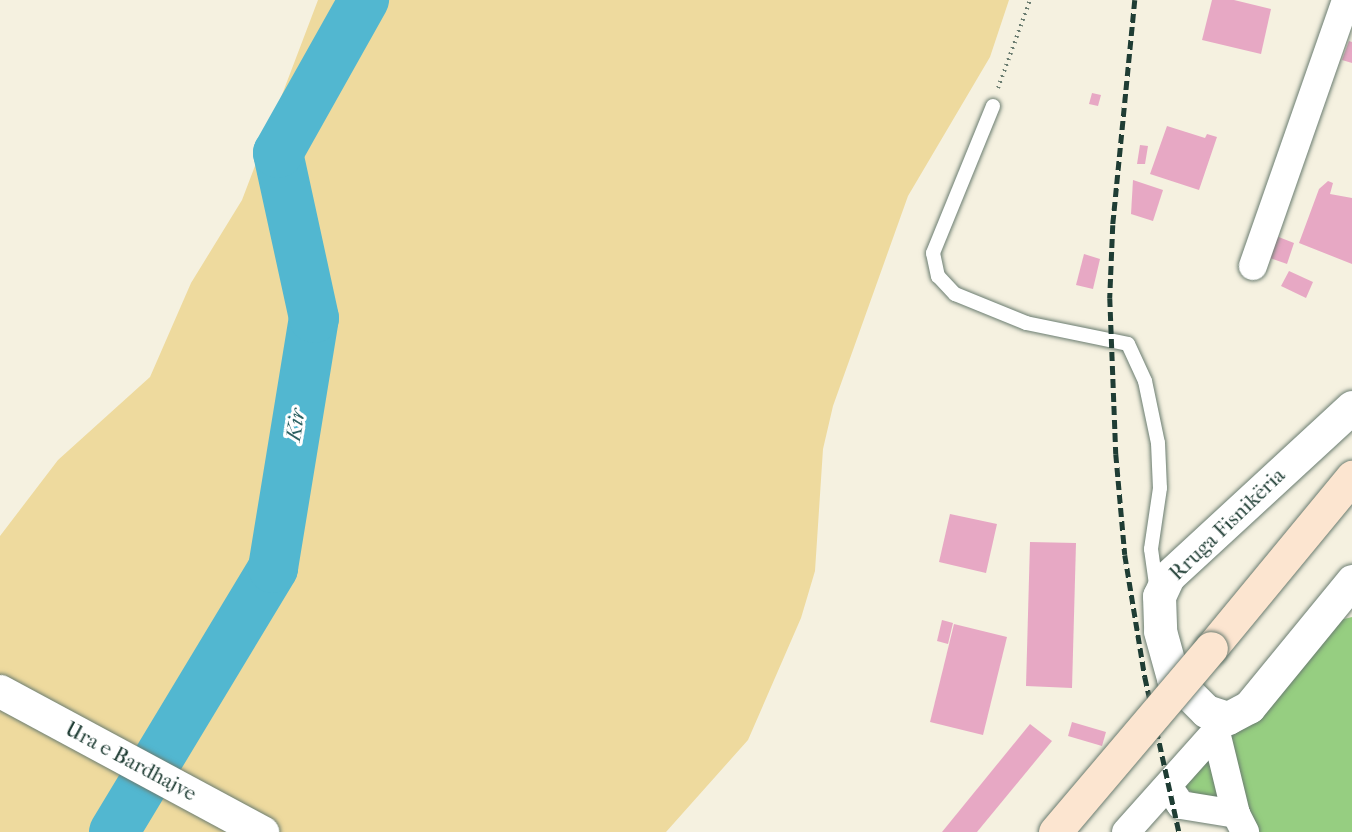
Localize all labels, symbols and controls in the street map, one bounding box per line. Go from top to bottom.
water label: Kir [280,407,312,443]
street label: Rruga Fisnikëria [1164,463,1290,585]
street label: Ura e Bardhajve [61,716,201,806]

